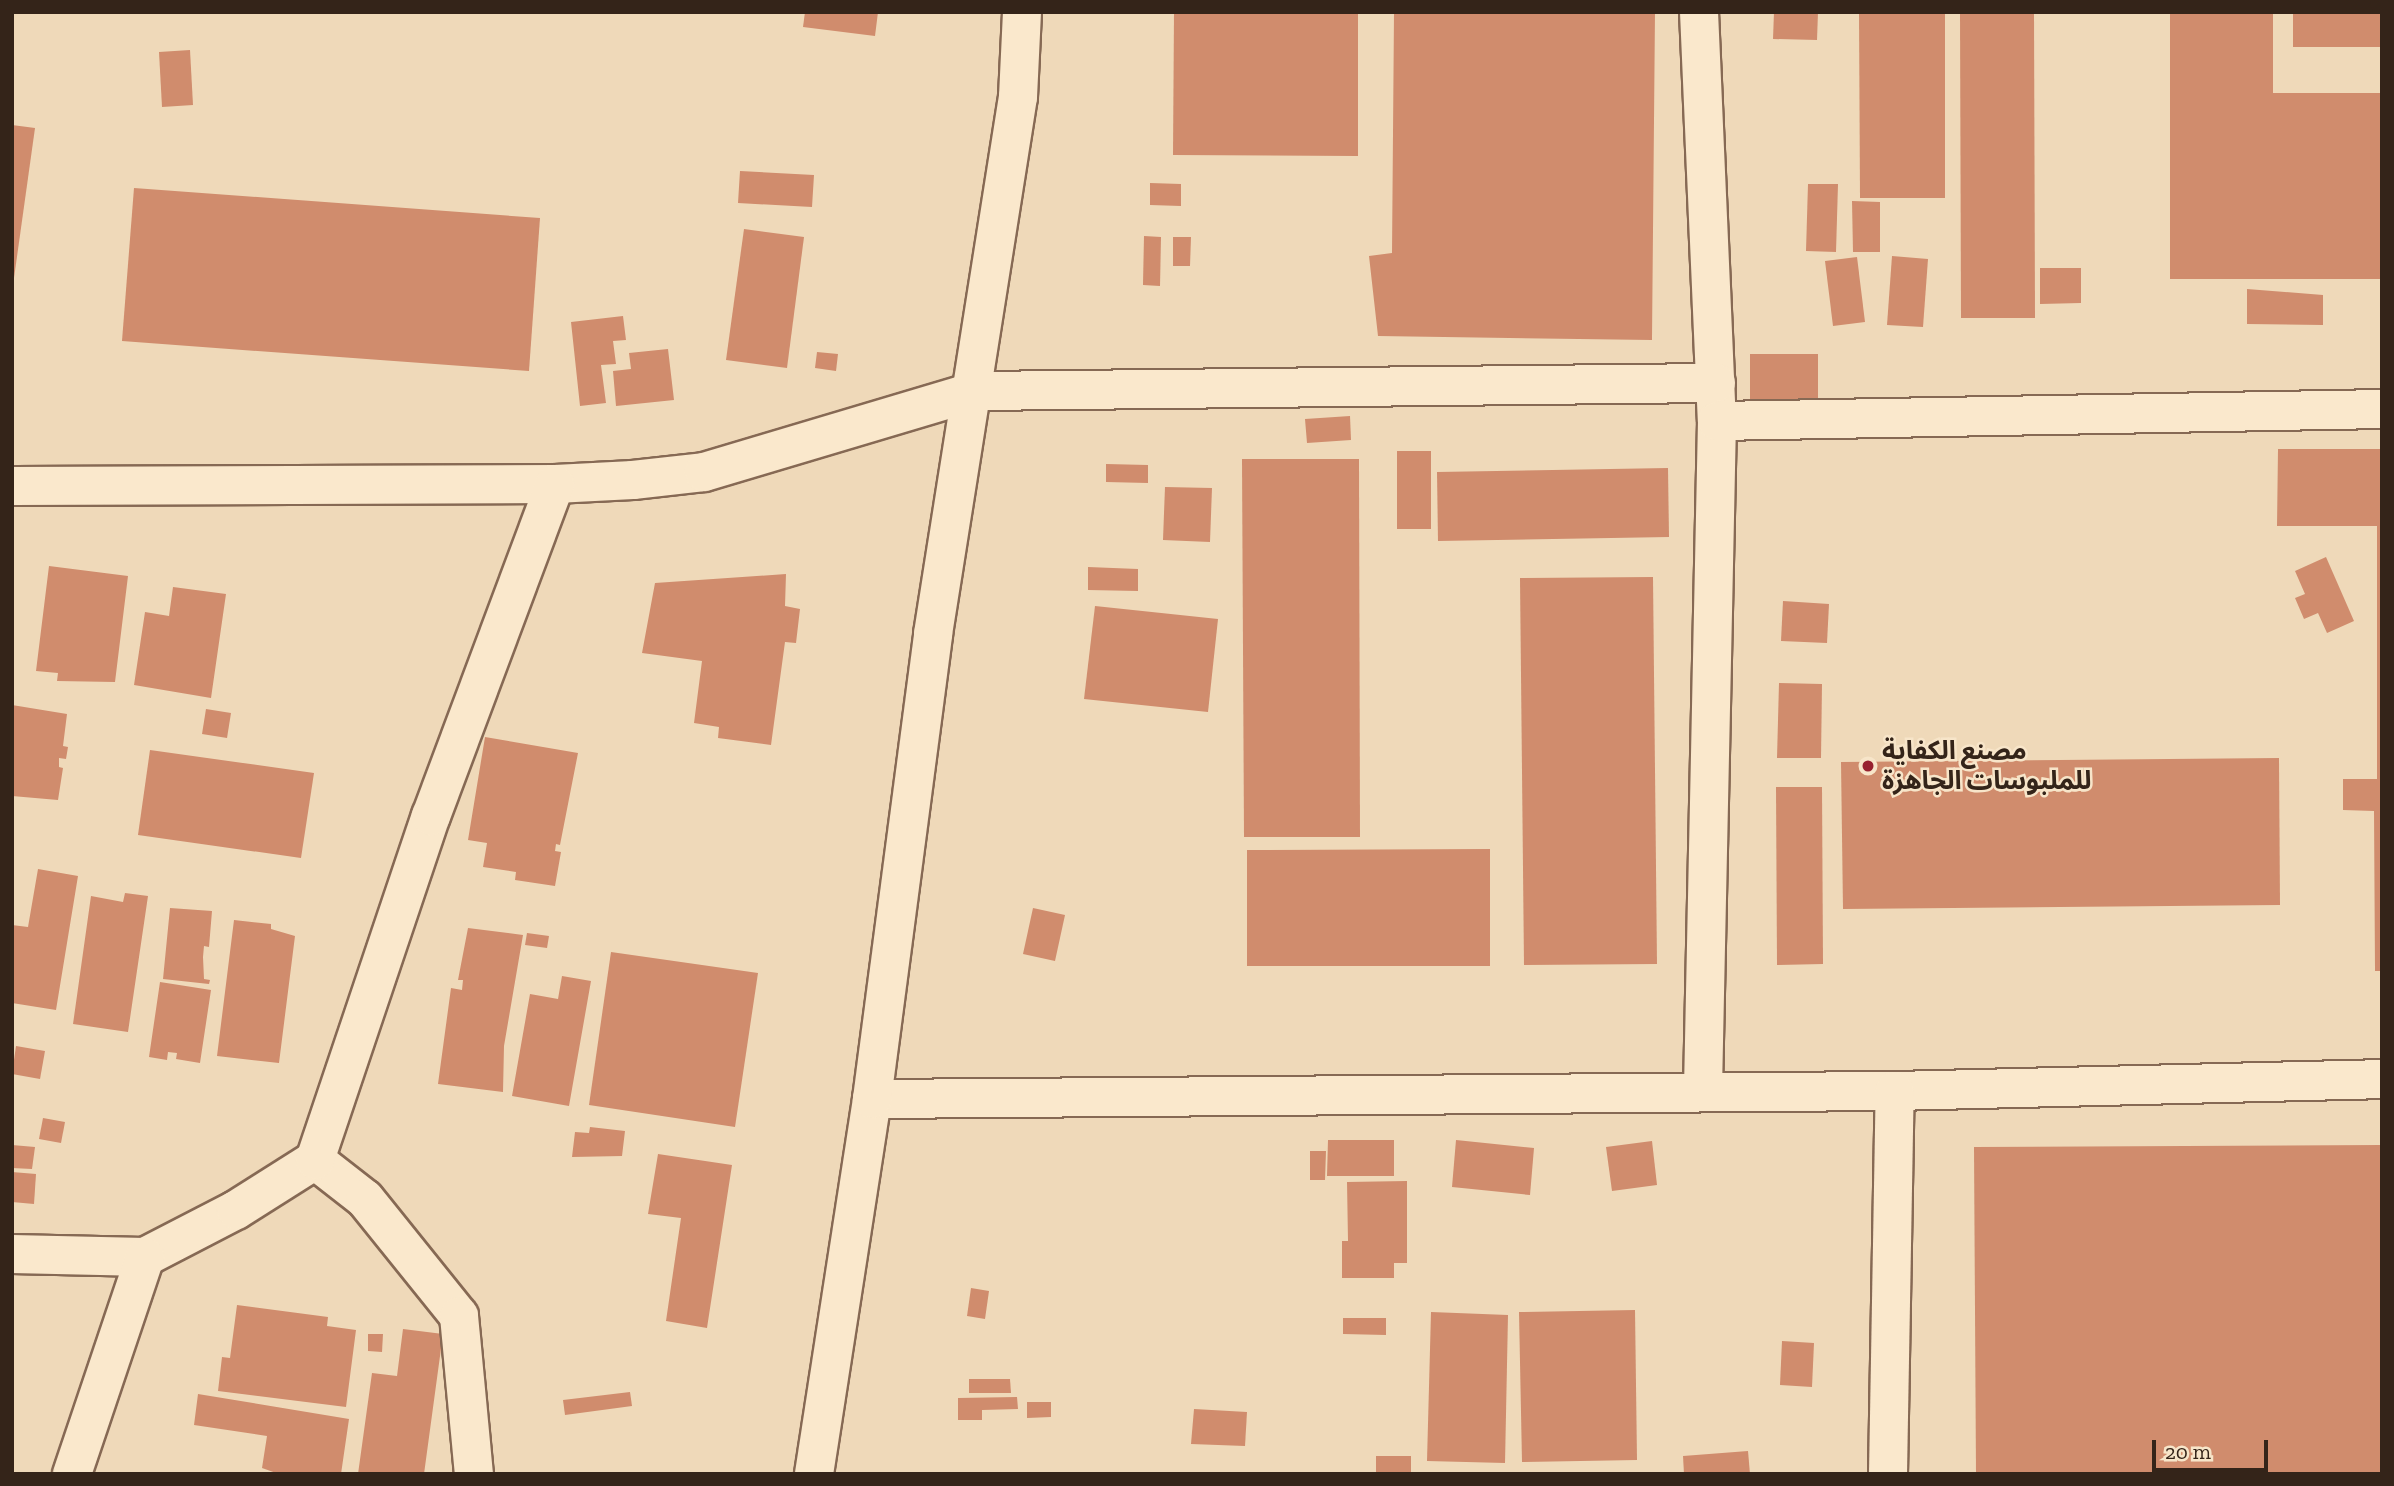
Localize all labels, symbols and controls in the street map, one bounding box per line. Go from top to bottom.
place label: مصنع الكفاية للملبوسات الجاهزة [1882,735,2092,796]
marker: مصنع الكفاية للملبوسات الجاهزة [1860,758,1876,774]
scale bar [2156,1426,2272,1470]
text: 20 m [2165,1439,2211,1464]

